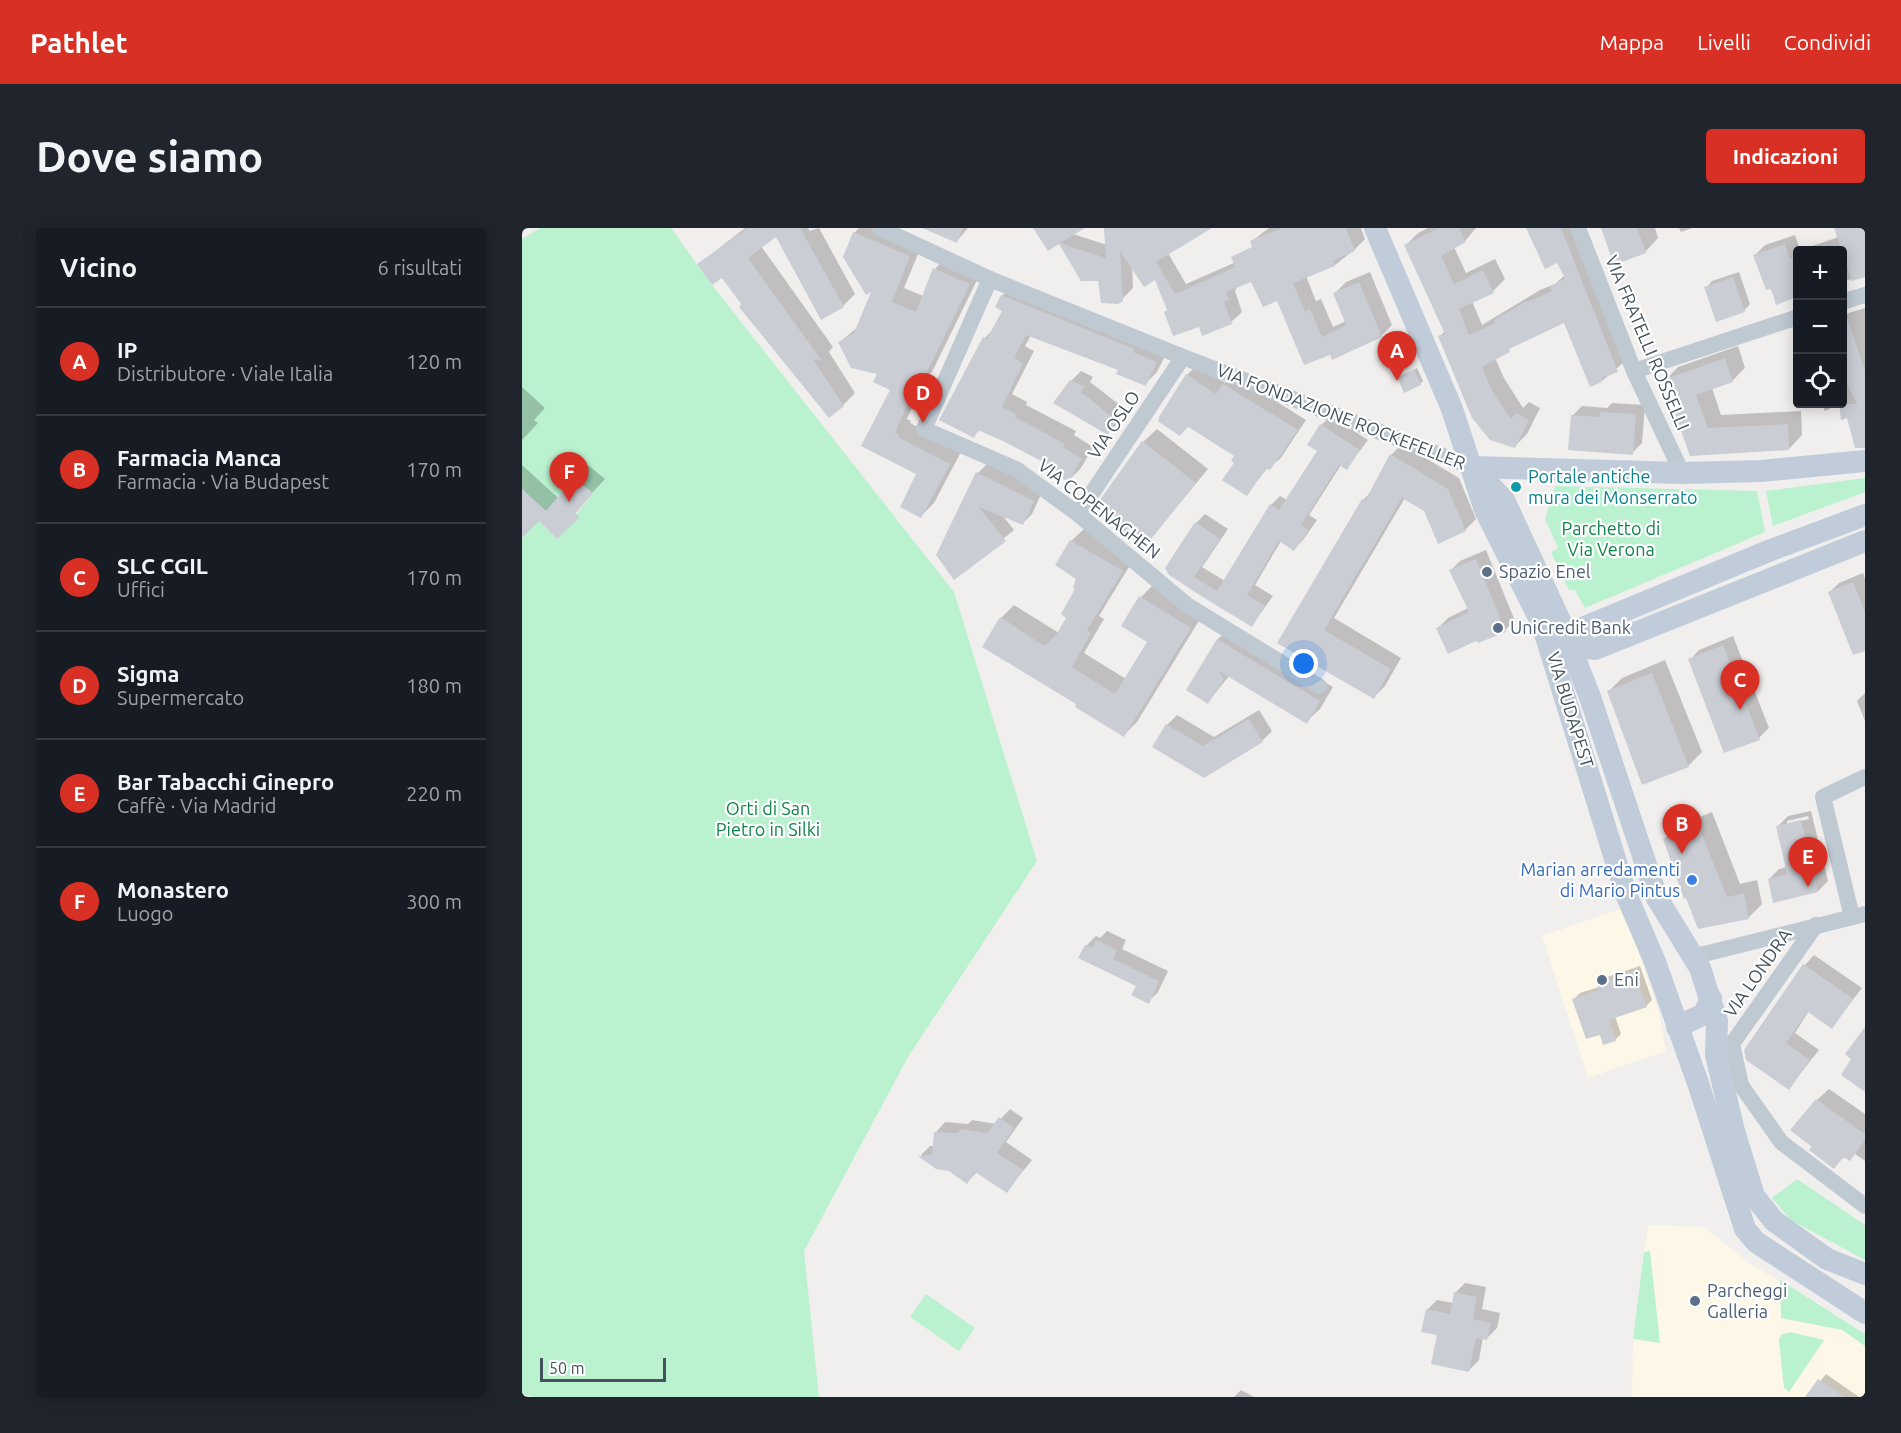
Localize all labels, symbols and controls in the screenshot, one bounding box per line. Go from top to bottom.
text: Pathlet [30,27,128,58]
text: Mappa [1600,30,1664,54]
text: Livelli [1697,30,1751,54]
text: Condividi [1784,30,1871,54]
button: Indicazioni [1706,129,1865,183]
text: Dove siamo [36,133,263,180]
map controls [1793,246,1847,408]
button: + [1793,246,1847,300]
street label: VIA FRATELLI ROSSELLI [1602,252,1694,433]
text: Vicino [60,253,137,282]
text: 6 risultati [378,256,462,279]
button: − [1793,300,1847,354]
pin: A [1378,332,1416,381]
text: IP [117,337,138,362]
text: A [72,350,87,373]
text: 120 m [406,350,462,373]
button: locate [1793,354,1847,408]
street label: VIA FONDAZIONE ROCKEFELLER [1214,359,1469,473]
text: Distributore · Viale Italia [117,362,333,385]
pin: D [904,374,942,423]
street label: VIA OSLO [1083,387,1143,462]
text: Farmacia Manca [117,445,281,470]
pin: F [550,452,588,502]
street label: VIA COPENAGHEN [1035,454,1165,562]
text: B [73,458,86,481]
text: 170 m [406,458,462,481]
place label: Portale antiche mura dei Monserrato [1528,466,1698,507]
text: Farmacia · Via Budapest [117,470,329,493]
marker: Portale antiche mura dei Monserrato [1509,480,1523,494]
park label: Parchetto di Via Verona [1562,518,1660,559]
text: SLC CGIL [117,553,208,578]
place label: Spazio Enel [1499,561,1591,581]
marker: Spazio Enel [1480,565,1494,579]
text: C [73,566,86,589]
text: 170 m [406,566,462,589]
text: Uffici [117,578,165,601]
place label: UniCredit Bank [1510,617,1631,637]
marker: UniCredit Bank [1491,621,1505,635]
your location [1289,649,1318,678]
street label: VIA BUDAPEST [1544,649,1598,770]
pin: C [1720,660,1760,710]
text: Sigma [117,661,179,686]
text: D [72,674,87,697]
text: 180 m [406,674,462,697]
text: Supermercato [117,686,244,709]
text: Bar Tabacchi Ginepro [117,769,334,794]
text: E [74,782,85,805]
text: 220 m [406,782,462,805]
text: Caffè · Via Madrid [117,794,276,817]
park label: Orti di San Pietro in Silki [716,798,820,839]
pin: B [1662,804,1702,854]
pin: E [1788,838,1828,887]
place label: Marian arredamenti di Mario Pintus [1520,859,1680,900]
marker: Marian arredamenti di Mario Pintus [1685,873,1699,887]
text: Monastero [117,877,229,902]
text: F [74,890,85,913]
text: 300 m [406,890,462,913]
text: Luogo [117,902,174,925]
street label: VIA LONDRA [1719,924,1795,1021]
place label: Eni [1614,969,1639,989]
marker: Eni [1595,973,1609,987]
place label: Parcheggi Galleria [1707,1280,1787,1321]
marker: Parcheggi Galleria [1688,1294,1702,1308]
scale bar [540,1355,666,1382]
text: 50 m [549,1359,585,1377]

